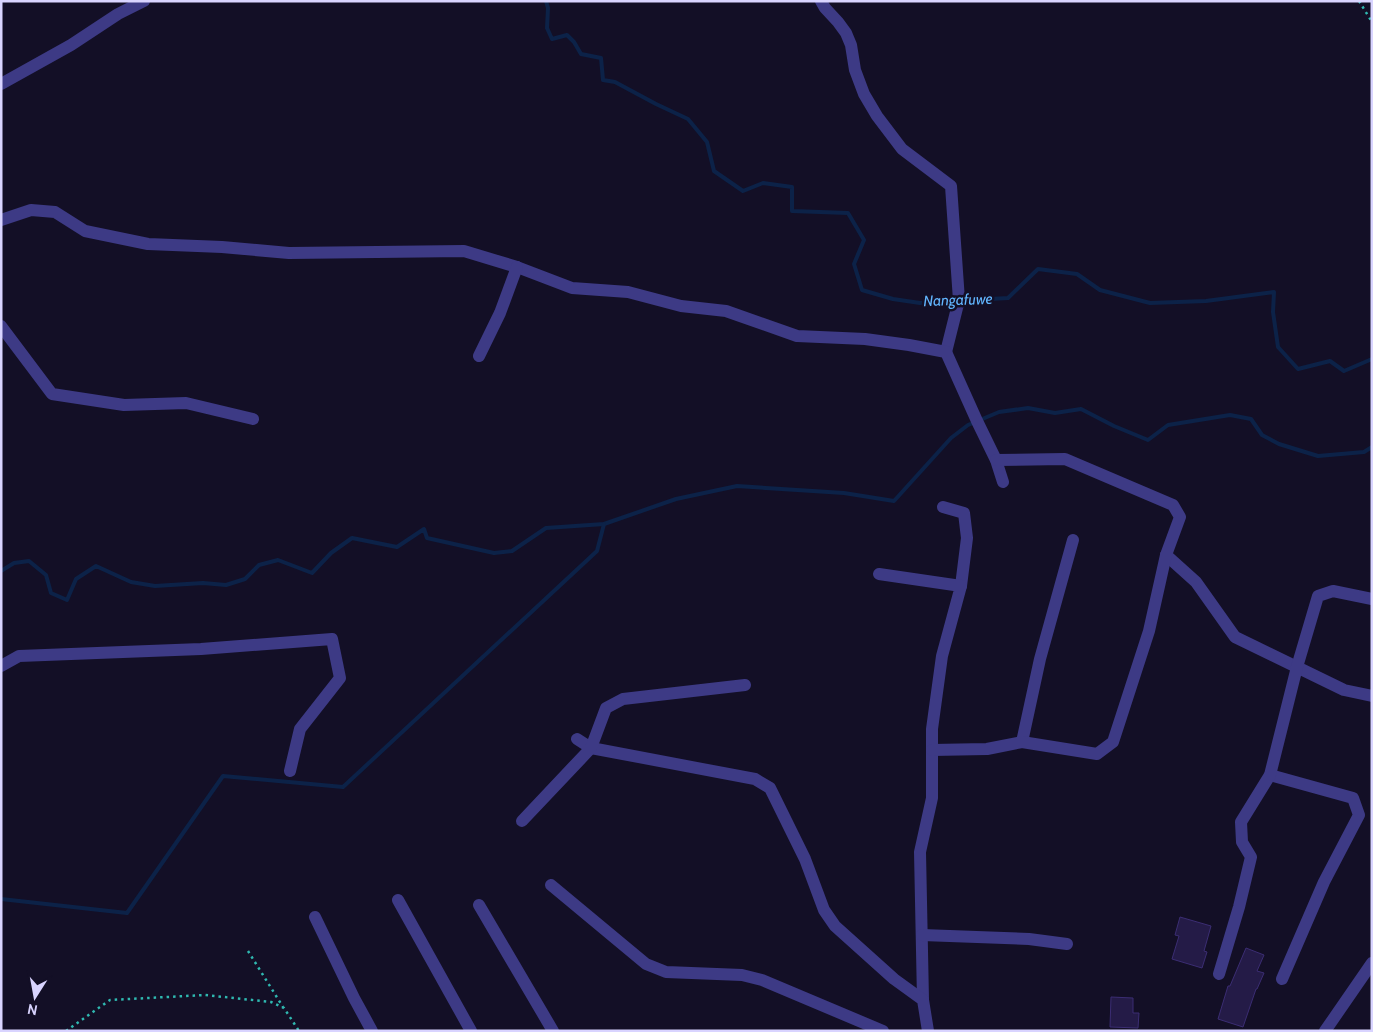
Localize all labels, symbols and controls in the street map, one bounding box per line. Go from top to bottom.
water label: Nangafuwe [923,290,993,310]
north arrow [10,972,60,1022]
text: N [26,1000,39,1020]

